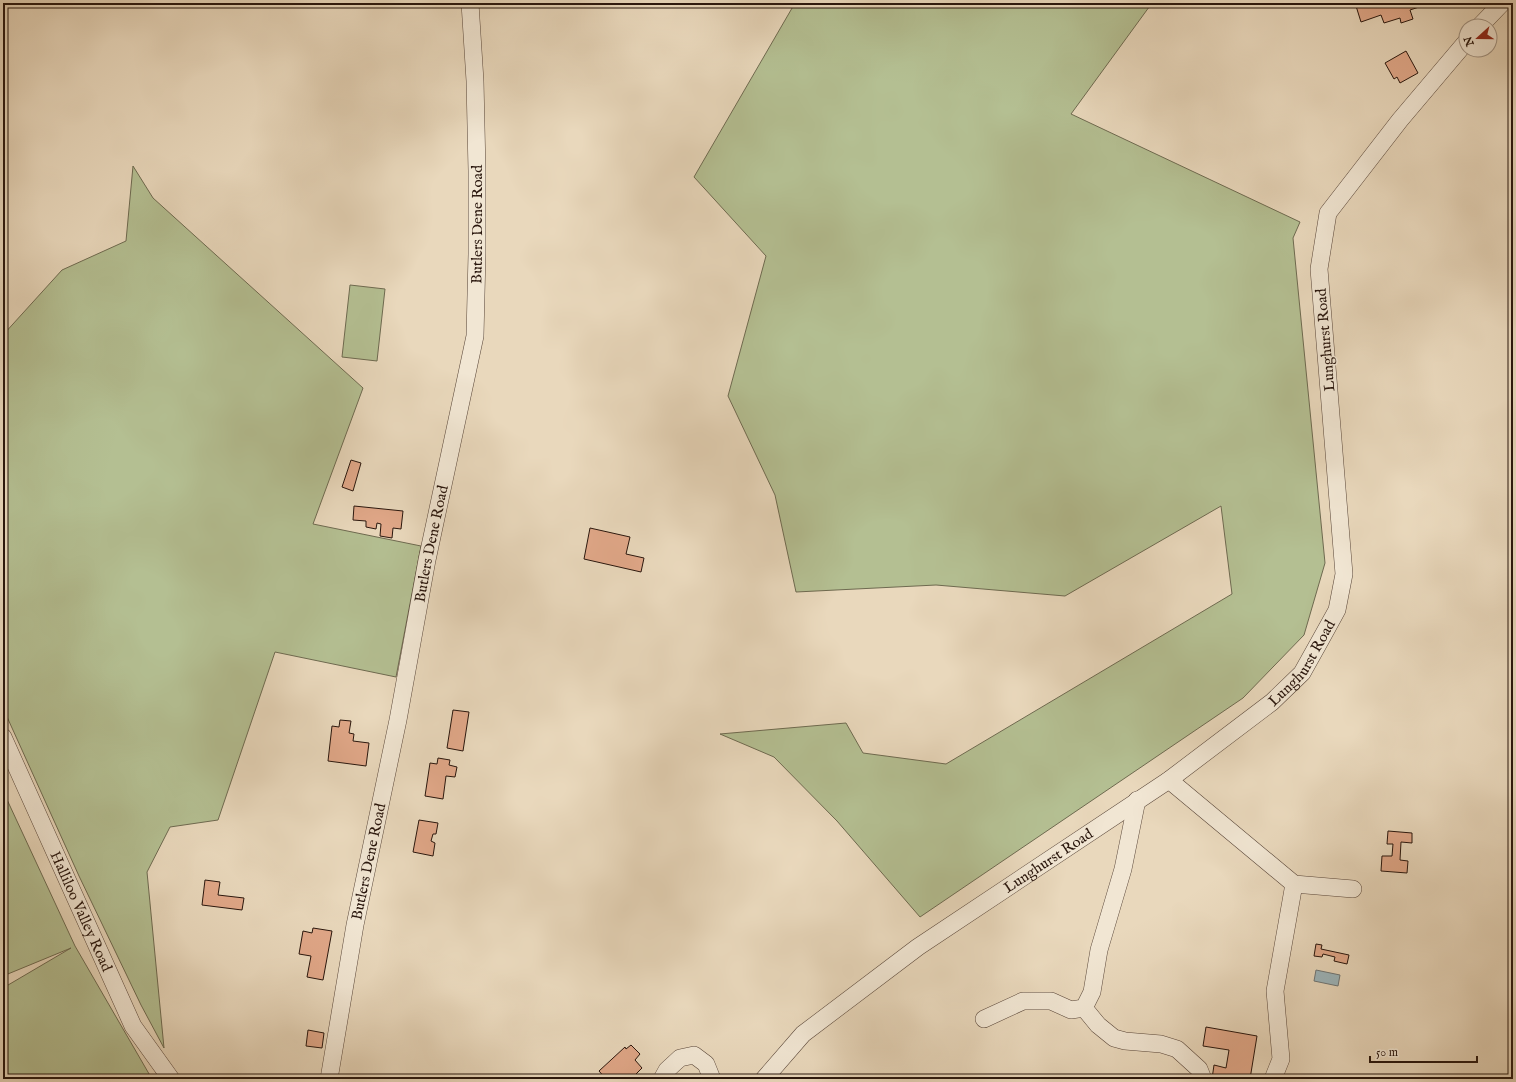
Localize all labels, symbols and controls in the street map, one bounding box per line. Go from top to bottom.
north arrow [1458,18,1498,58]
text: N [1461,34,1478,49]
street label: Butlers Dene Road [467,164,487,284]
street label: Lunghurst Road [1311,287,1339,392]
street label: Butlers Dene Road [411,483,453,604]
street label: Lunghurst Road [1264,616,1340,711]
street label: Butlers Dene Road [347,801,391,922]
street label: Lunghurst Road [1000,824,1098,897]
street label: Halliloo Valley Road [46,848,117,976]
scale bar [1370,1038,1477,1064]
text: 50 m [1376,1045,1398,1060]

